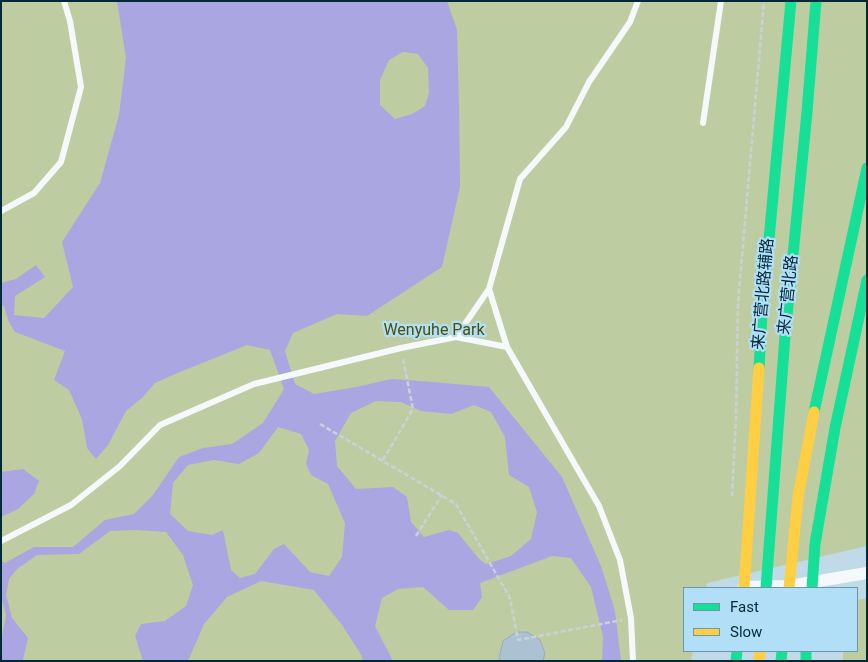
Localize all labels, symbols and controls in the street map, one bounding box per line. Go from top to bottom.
street label: 来广营北路辅路 [750,237,778,351]
street label: 来广营北路 [775,254,803,336]
park label: Wenyuhe Park [383,321,485,341]
legend [683,587,858,652]
text: Fast [730,598,759,616]
text: Slow [730,623,762,641]

